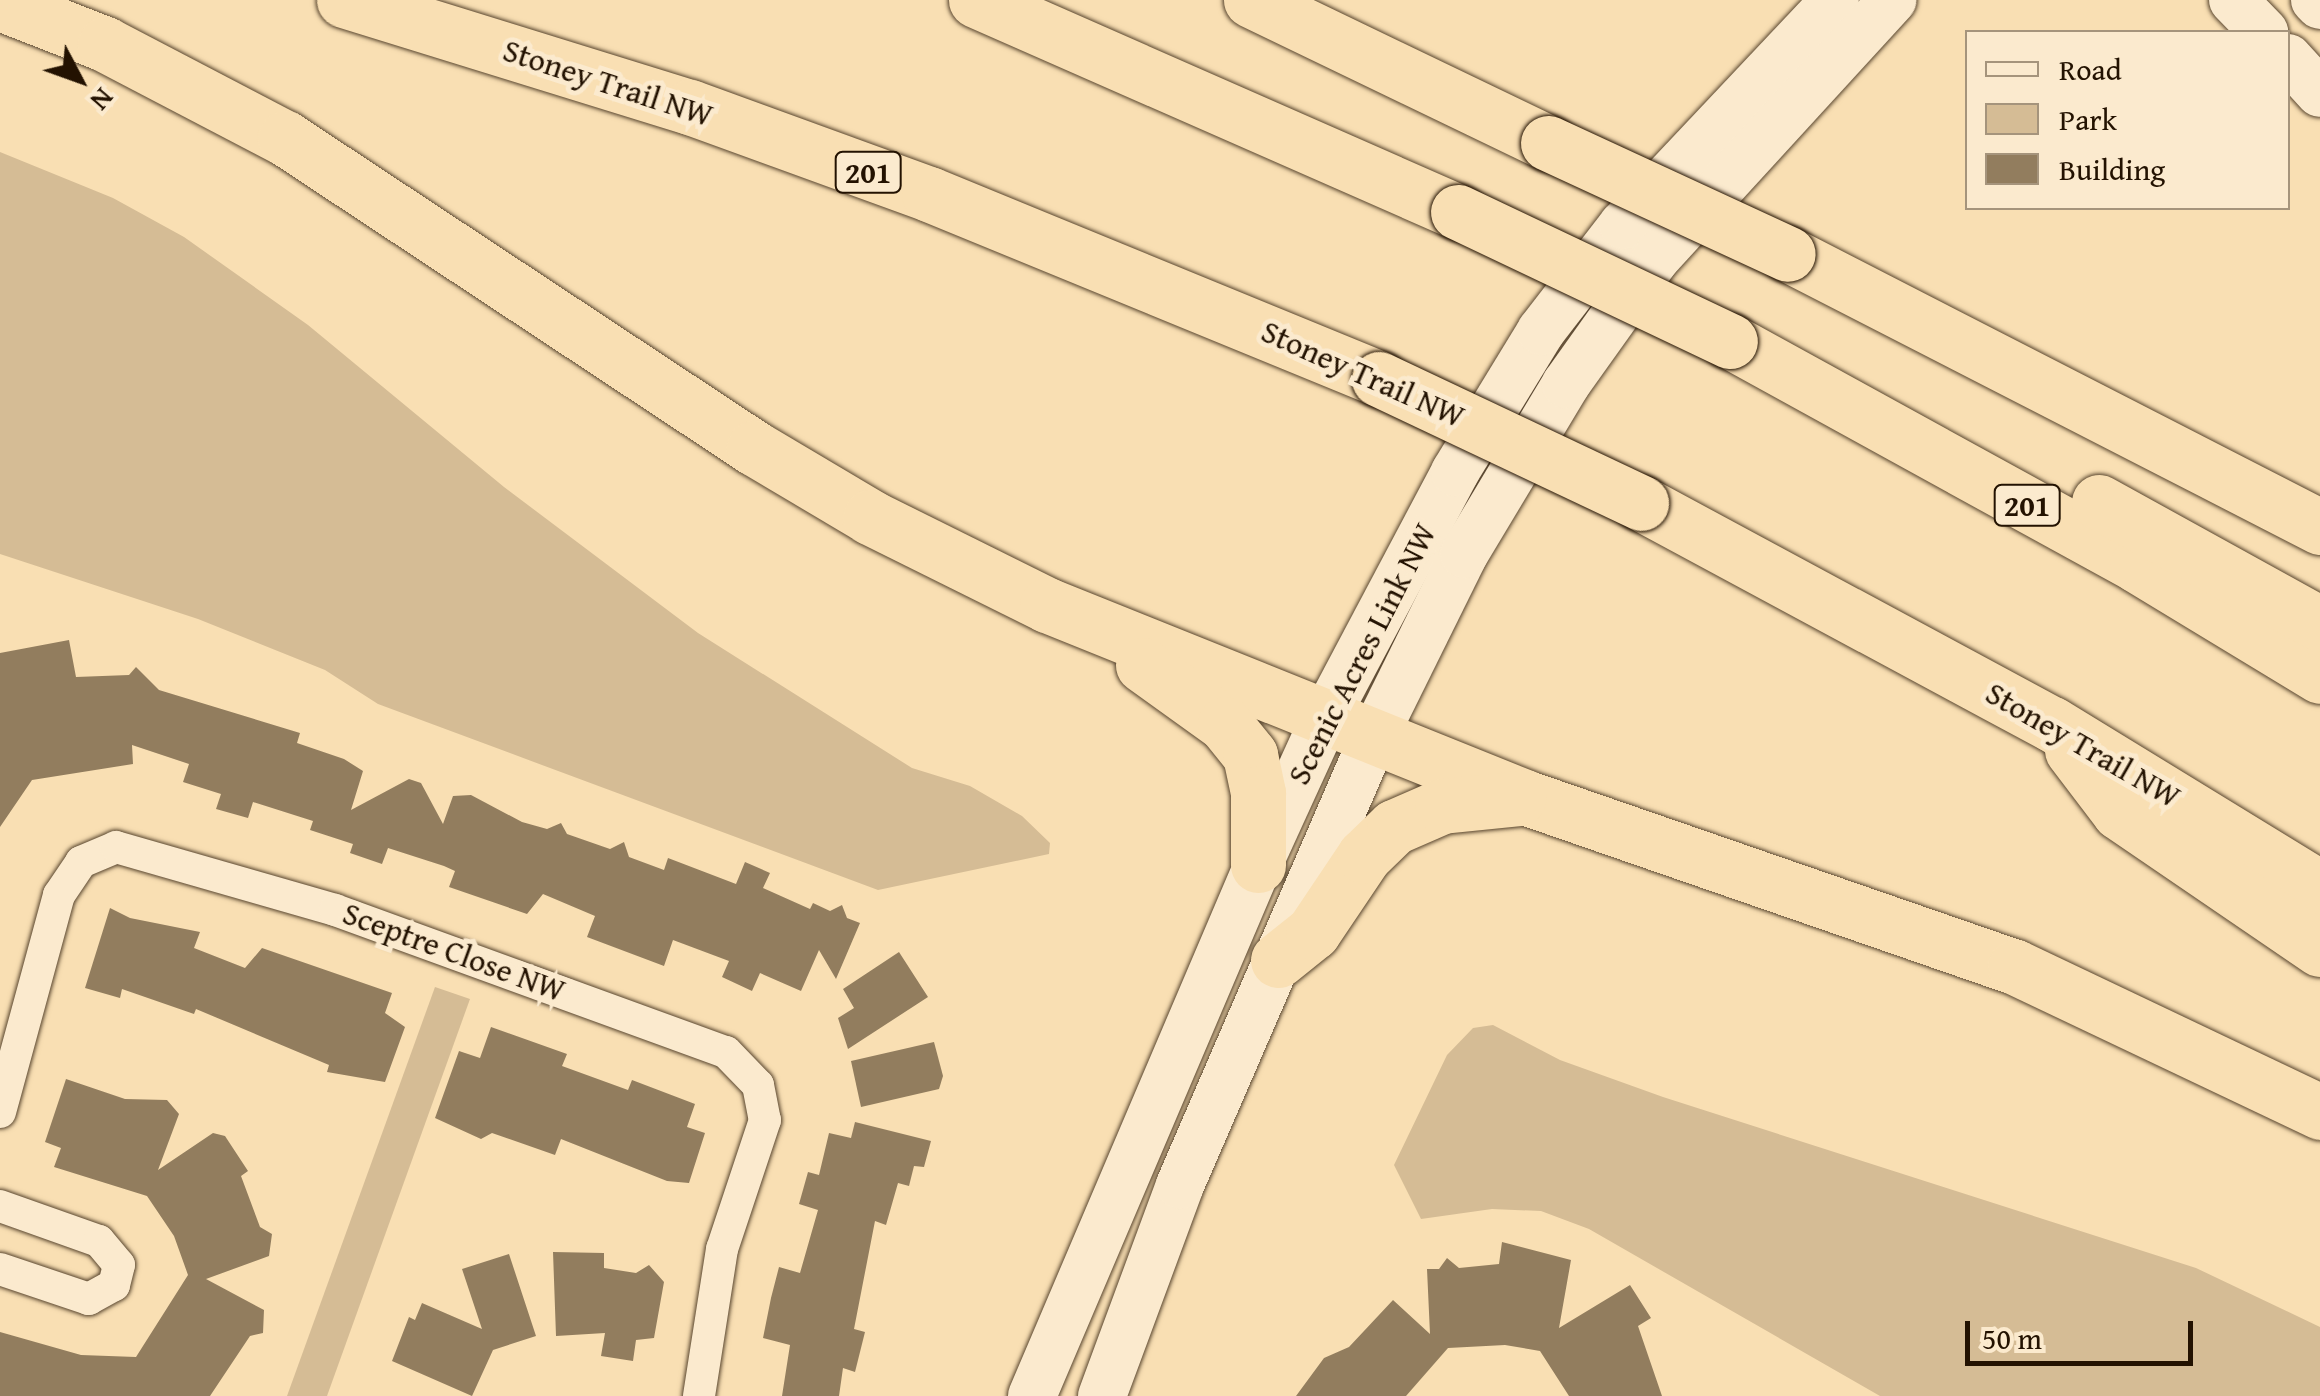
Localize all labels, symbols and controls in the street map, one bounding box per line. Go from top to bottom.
north arrow [30,30,130,130]
legend [1965,30,2290,210]
street label: Stoney Trail NW [498,31,718,135]
text: Road [2059,47,2122,91]
text: N [81,79,125,121]
text: Park [2059,97,2117,141]
road number: 201 [833,147,903,197]
text: Building [2059,147,2165,191]
street label: Stoney Trail NW [1255,312,1471,436]
road number: 201 [1992,480,2062,530]
street label: Scenic Acres Link NW [1280,517,1444,791]
street label: Stoney Trail NW [1979,674,2187,816]
street label: Sceptre Close NW [338,894,570,1010]
scale bar [1970,1301,2198,1363]
text: 50 m [1982,1316,2042,1360]

